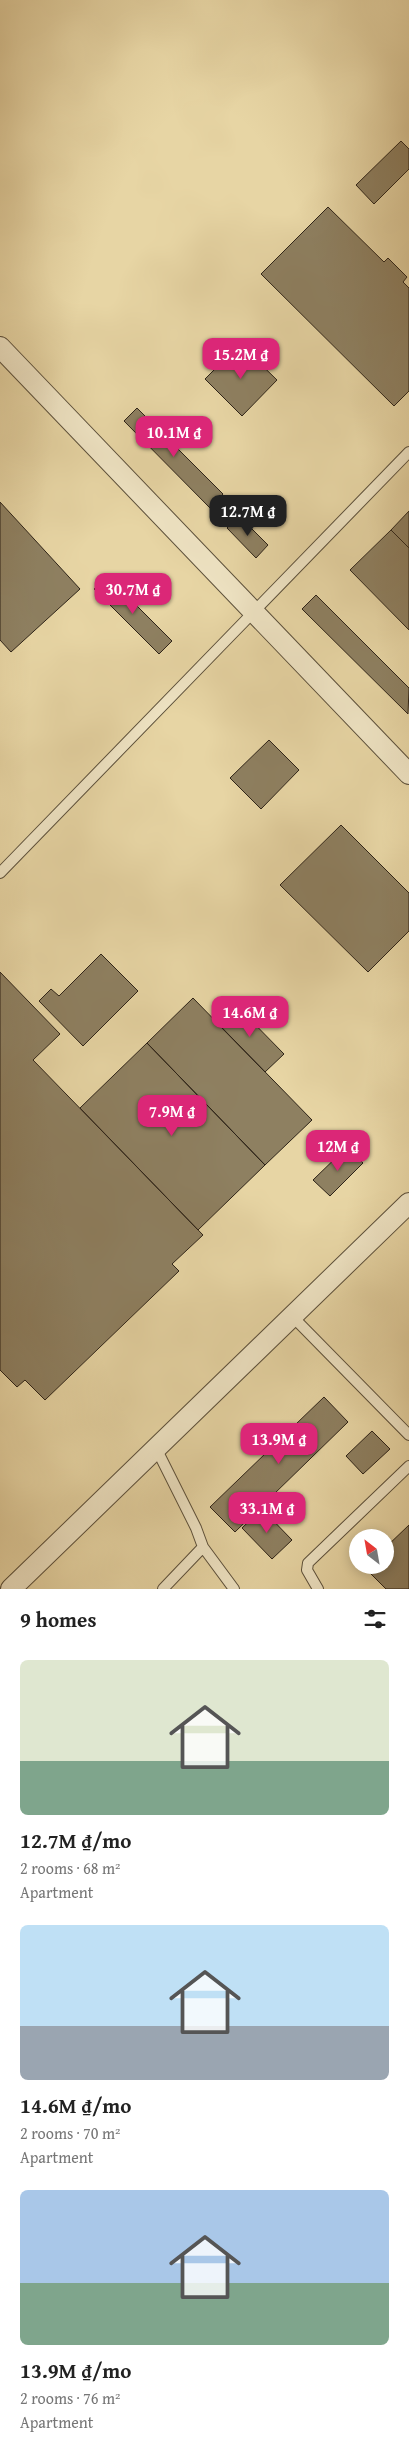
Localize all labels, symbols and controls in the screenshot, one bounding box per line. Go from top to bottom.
pin: 15.2M ₫ [195,338,287,380]
text: 15.2M ₫ [214,342,268,366]
pin: 10.1M ₫ [128,416,220,458]
text: 10.1M ₫ [147,420,201,444]
pin: 12.7M ₫ [202,494,294,537]
text: 12.7M ₫ [221,499,275,523]
pin: 30.7M ₫ [87,572,179,615]
text: 30.7M ₫ [106,577,160,601]
pin: 14.6M ₫ [204,996,296,1038]
text: 14.6M ₫ [223,1000,277,1024]
pin: 7.9M ₫ [131,1094,213,1137]
text: 7.9M ₫ [149,1099,195,1123]
pin: 12M ₫ [303,1130,373,1172]
text: 12M ₫ [317,1134,359,1158]
pin: 13.9M ₫ [233,1422,325,1465]
text: 13.9M ₫ [252,1427,306,1451]
pin: 33.1M ₫ [221,1492,313,1534]
text: 33.1M ₫ [240,1496,294,1520]
north arrow [349,1529,394,1574]
map controls [349,1529,394,1574]
text: 9 homes [20,1604,96,1635]
icon: filters [361,1605,389,1633]
icon: home [160,1692,250,1782]
text: 12.7M ₫/mo [20,1825,131,1856]
text: 2 rooms · 68 m² [20,1856,120,1880]
text: Apartment [20,1880,93,1904]
icon: home [160,1957,250,2047]
text: 14.6M ₫/mo [20,2090,131,2121]
text: 2 rooms · 70 m² [20,2121,120,2145]
text: Apartment [20,2145,93,2169]
icon: home [160,2222,250,2312]
text: 13.9M ₫/mo [20,2355,131,2386]
text: 2 rooms · 76 m² [20,2386,120,2410]
text: Apartment [20,2410,93,2434]

